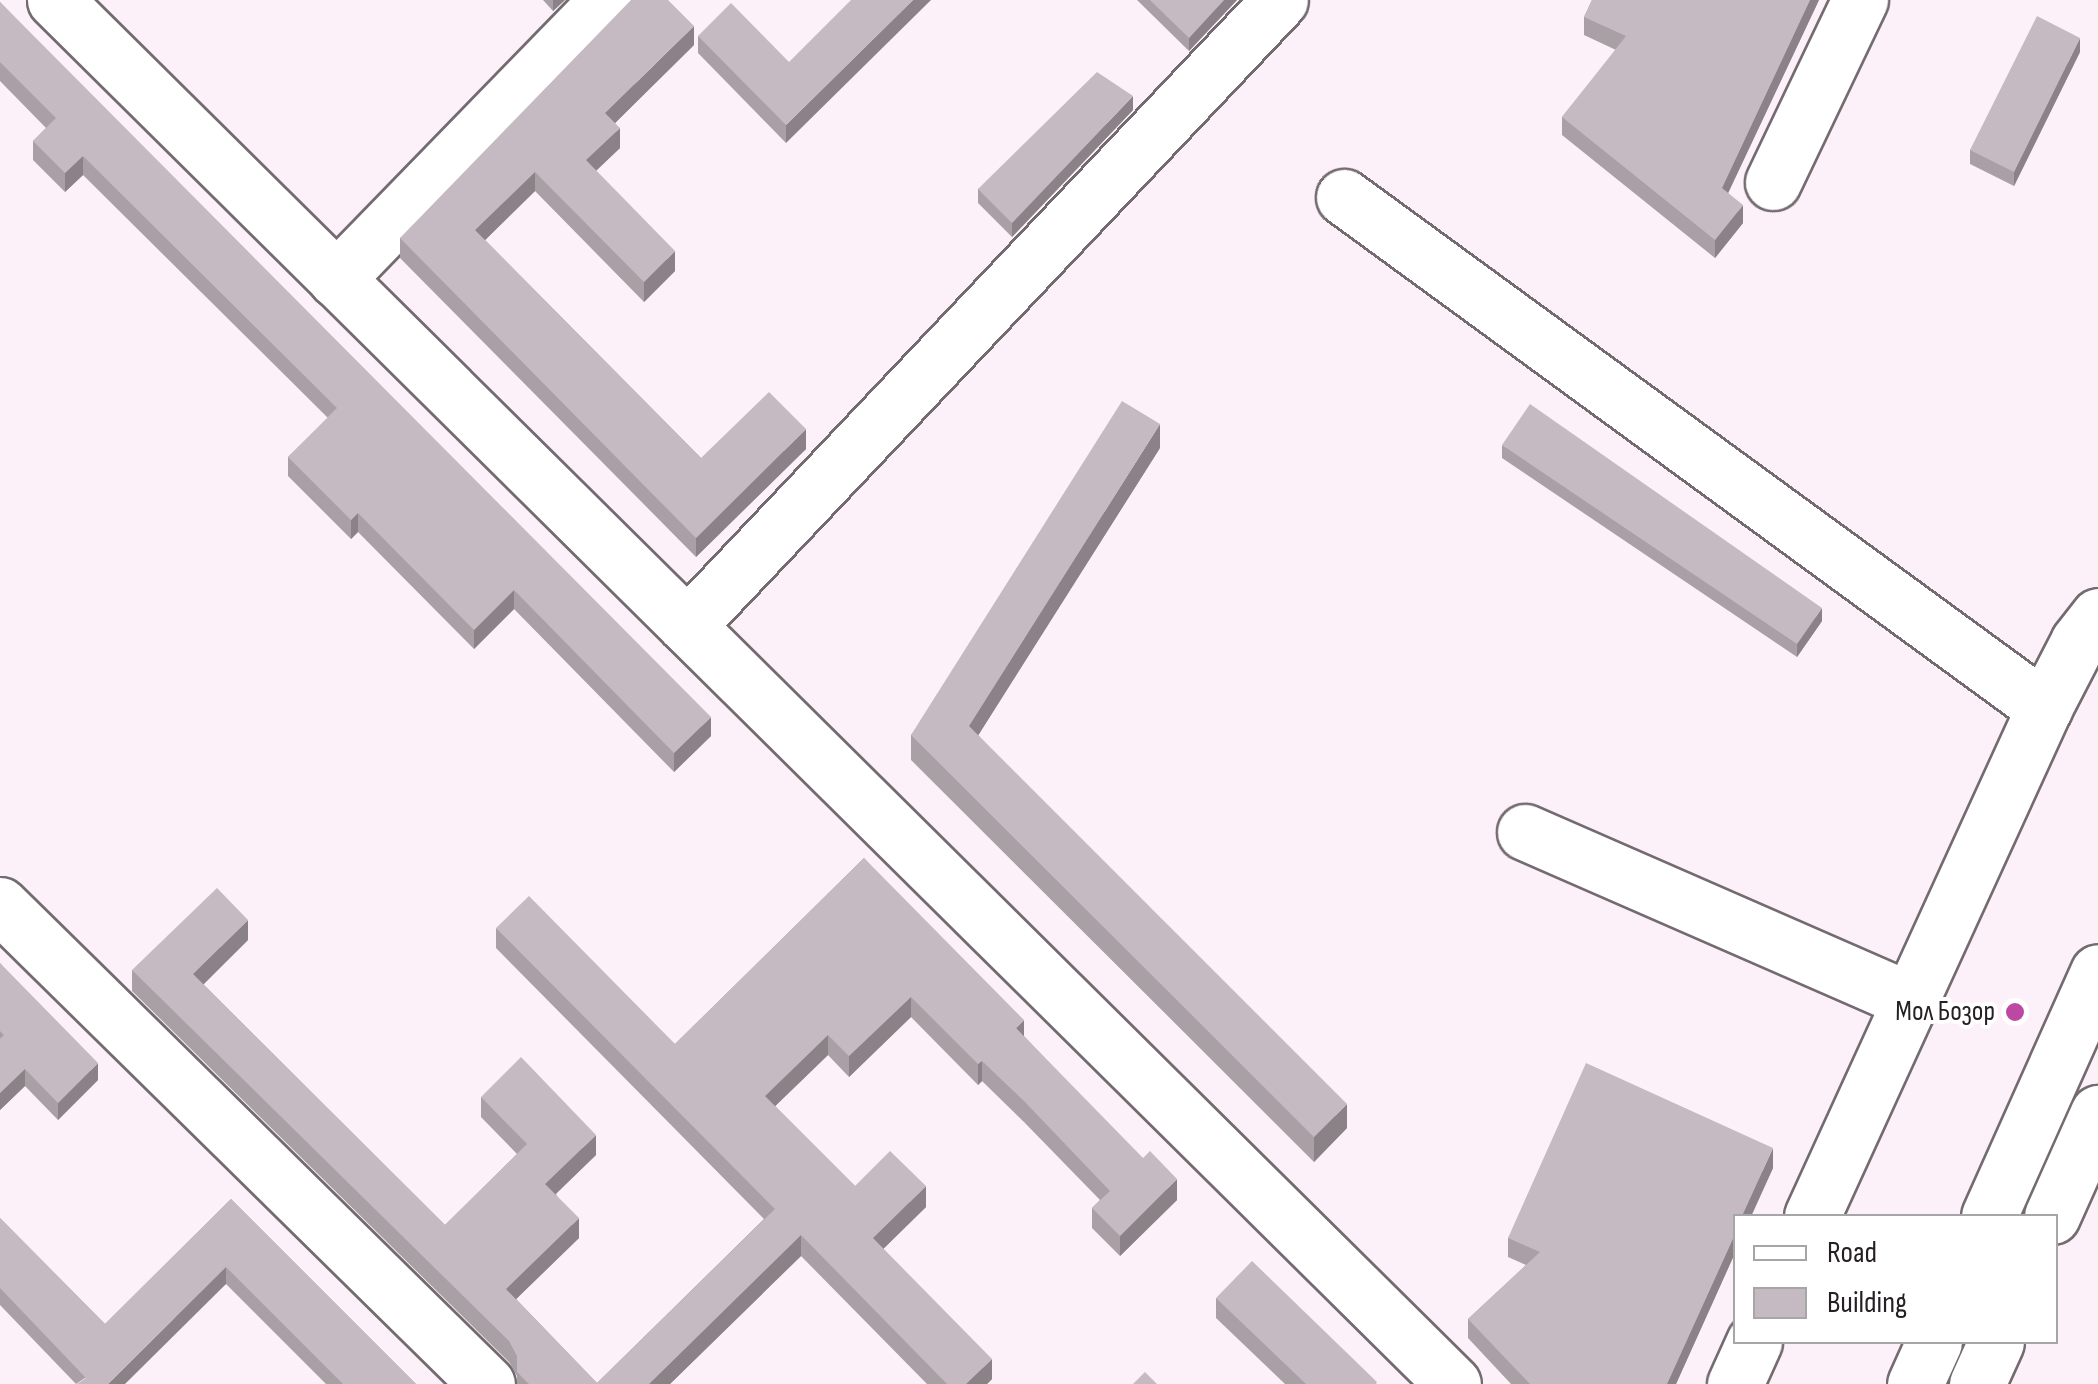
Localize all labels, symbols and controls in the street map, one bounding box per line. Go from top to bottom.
place label: Мол Бозор [1895,995,1995,1029]
marker: Мол Бозор [2004,1001,2026,1023]
legend [1733,1214,2058,1344]
text: Road [1827,1235,1877,1271]
text: Building [1827,1285,1907,1321]

